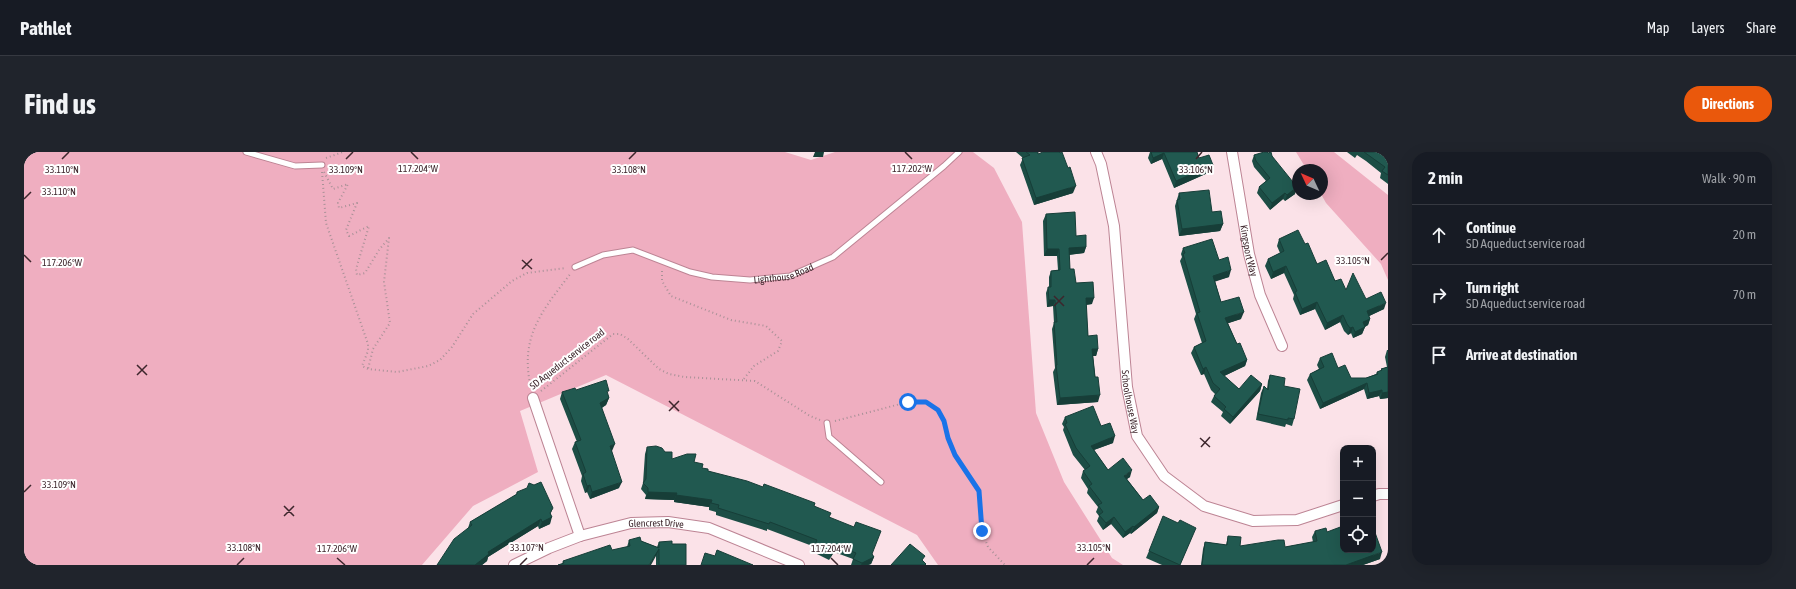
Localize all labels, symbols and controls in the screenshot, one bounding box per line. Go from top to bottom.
text: Pathlet [20,17,71,39]
text: Map [1647,20,1669,36]
text: Layers [1691,20,1724,36]
text: Share [1746,20,1776,36]
button: Directions [1684,86,1772,122]
text: Find us [24,88,96,120]
text: 117.204°W [398,163,439,174]
text: 117.202°W [892,163,933,174]
text: 33.110°N [45,164,79,175]
text: 33.109°N [329,164,363,175]
text: 33.108°N [612,164,646,175]
text: 33.106°N [1179,164,1213,175]
north arrow [1292,164,1328,200]
text: 2 min [1428,168,1463,188]
text: Walk · 90 m [1702,171,1756,186]
text: 33.110°N [42,186,76,197]
text: Continue [1466,219,1516,236]
street label: Kingsport Way [1239,224,1260,277]
icon: ahead [1428,224,1450,246]
text: 20 m [1733,227,1756,242]
text: SD Aqueduct service road [1466,236,1585,251]
text: 33.105°N [1336,255,1370,266]
text: 117.206°W [42,257,83,268]
street label: Lighthouse Road [753,261,815,285]
text: Turn right [1466,279,1519,296]
icon: right [1428,284,1450,306]
text: 70 m [1733,287,1756,302]
text: SD Aqueduct service road [1466,296,1585,311]
street label: SD Aqueduct service road [527,326,607,392]
icon: arrive [1428,344,1450,366]
text: Arrive at destination [1466,346,1577,363]
street label: Schoolhouse Way [1120,370,1142,434]
route start [899,393,917,411]
map controls [1340,445,1376,553]
button: + [1340,445,1376,481]
text: 33.109°N [42,479,76,490]
button: − [1340,481,1376,517]
street label: Glencrest Drive [628,516,685,530]
button: locate [1340,517,1376,553]
route end [973,522,991,540]
text: 33.108°N [227,542,261,553]
text: 33.107°N [510,542,544,553]
text: 33.105°N [1077,542,1111,553]
text: 117.206°W [317,543,358,554]
text: 117.204°W [811,543,852,554]

